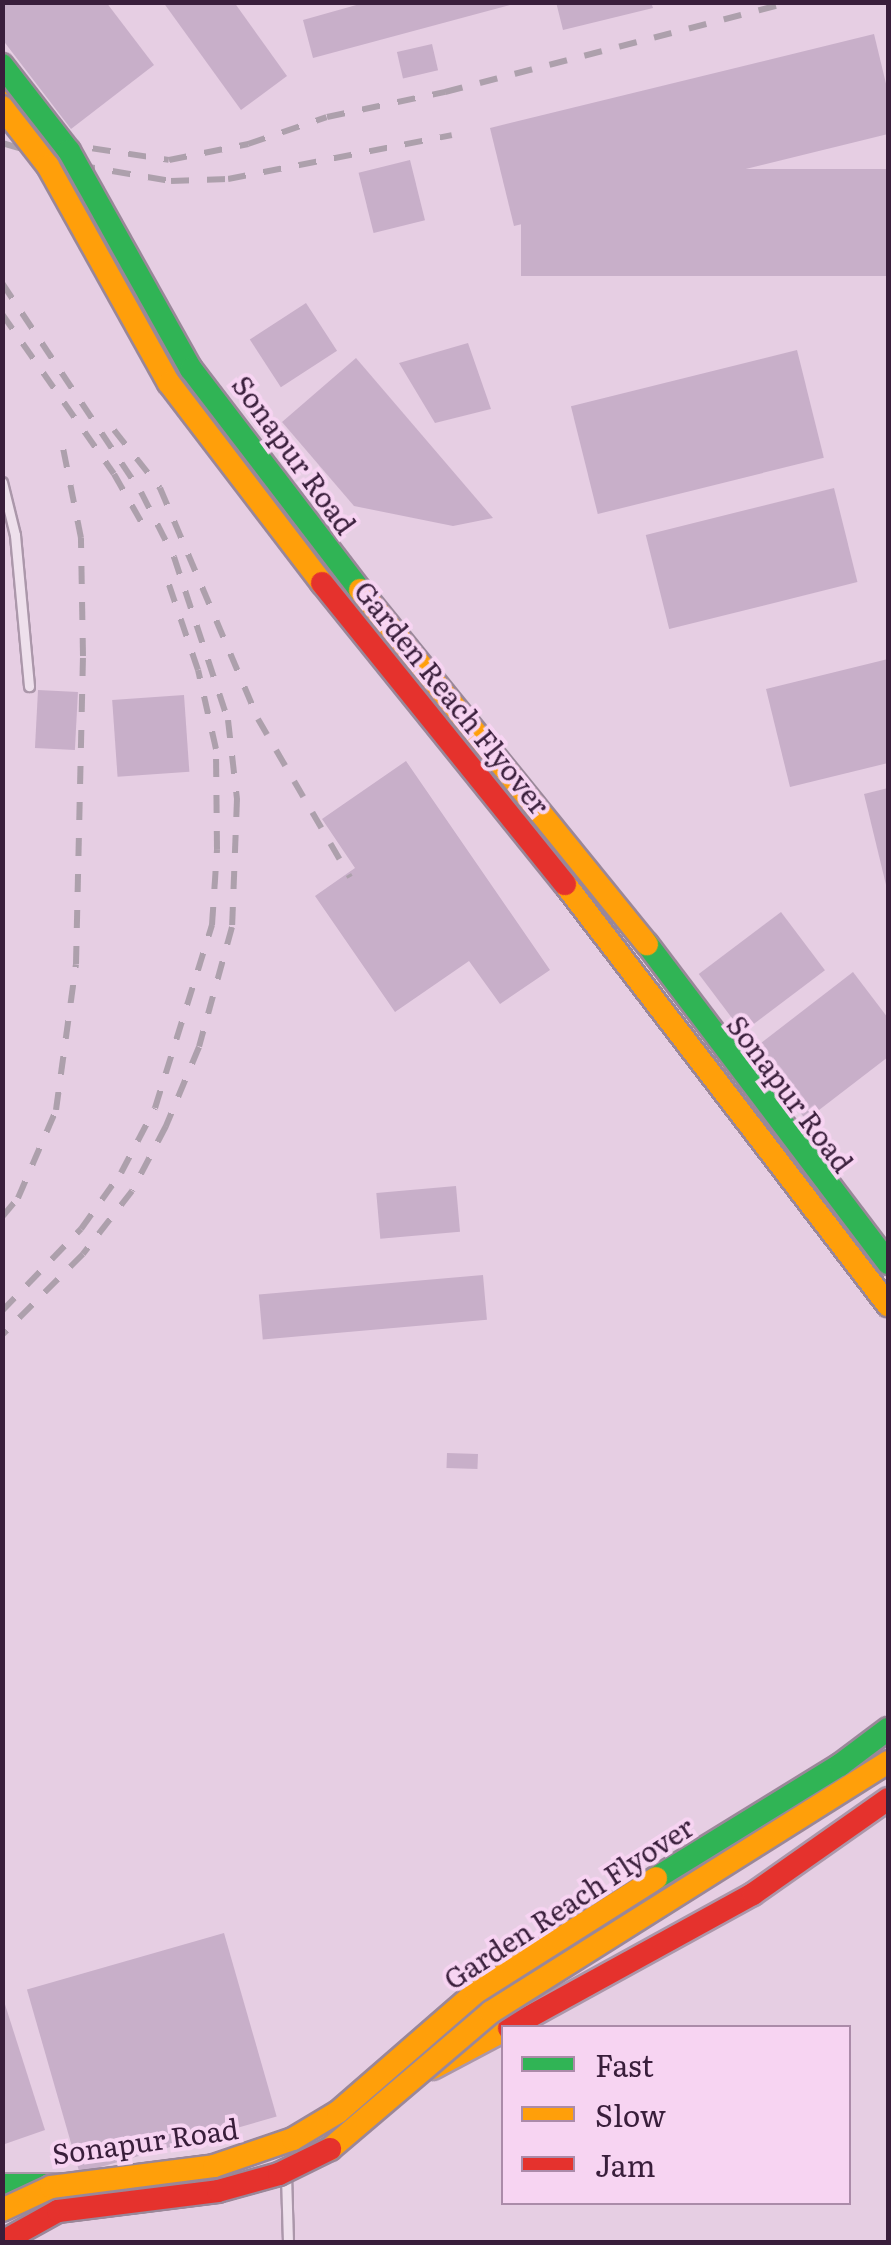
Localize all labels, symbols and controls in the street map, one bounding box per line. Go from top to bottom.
street label: Sonapur Road [226,368,364,540]
street label: Garden Reach Flyover [348,573,558,821]
street label: Sonapur Road [721,1008,861,1178]
street label: Garden Reach Flyover [437,1809,699,1995]
legend [501,2025,851,2205]
text: Fast [595,2042,654,2086]
text: Slow [595,2092,666,2136]
street label: Sonapur Road [50,2110,240,2170]
text: Jam [595,2142,655,2186]

